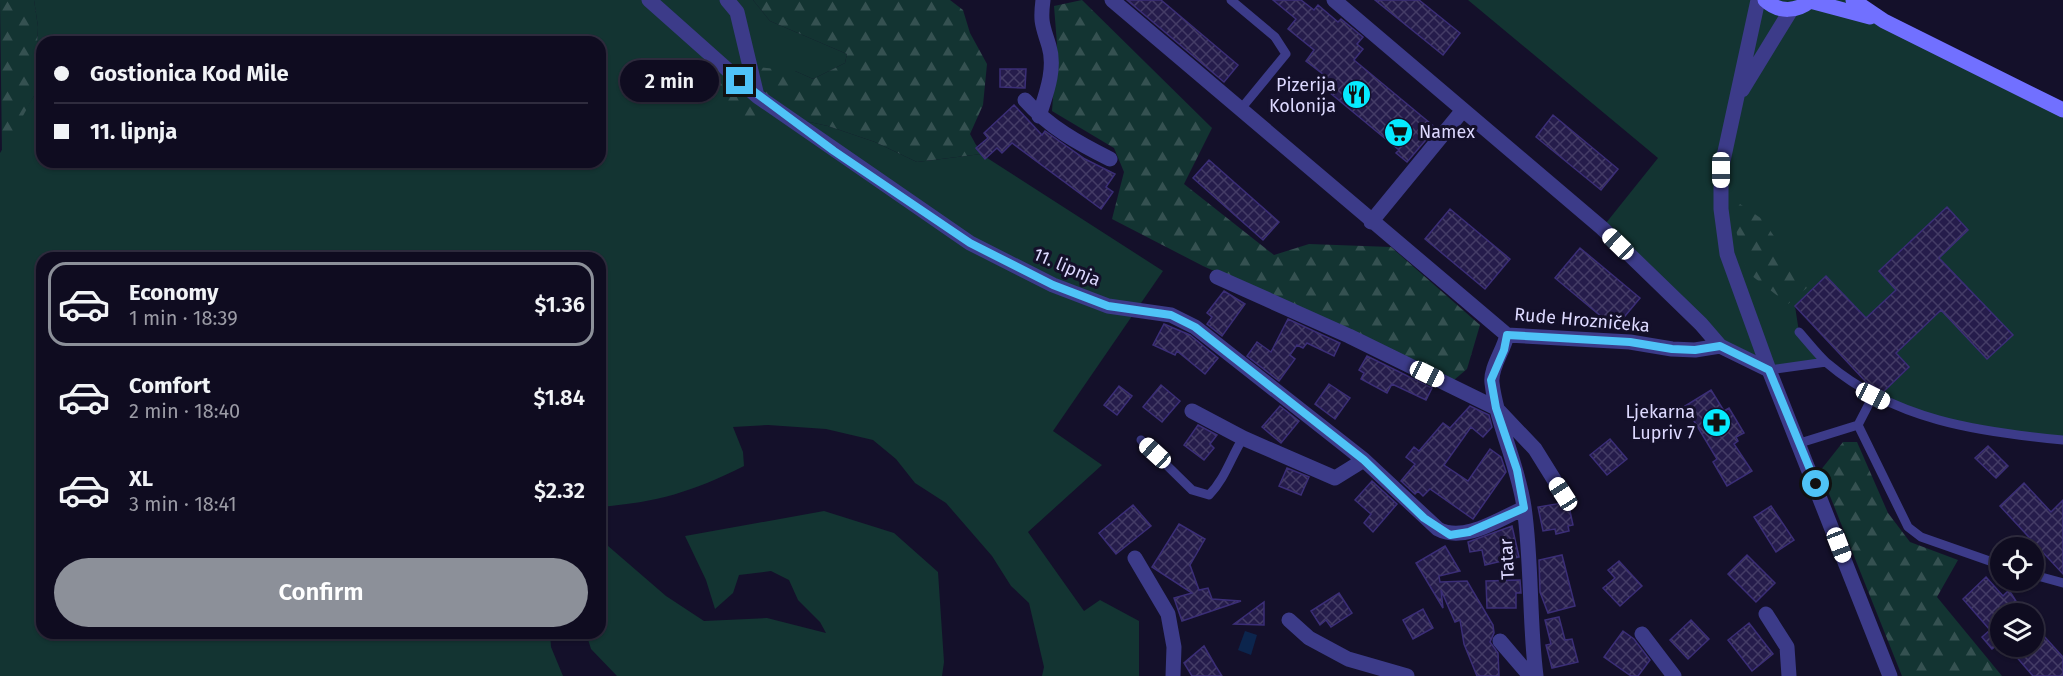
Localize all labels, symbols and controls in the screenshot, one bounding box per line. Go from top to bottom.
text: Gostionica Kod Mile [90,60,289,87]
callout: 2 min [620,60,719,102]
route end [726,67,753,94]
text: 2 min [645,69,694,93]
place label: Pizerija Kolonija [1269,74,1336,117]
restaurant icon: Pizerija Kolonija [1341,79,1373,111]
supermarket icon: Namex [1382,116,1414,148]
text: 11. lipnja [90,118,177,145]
place label: Namex [1419,121,1475,143]
car [1712,152,1730,188]
car [1599,225,1637,263]
street label: 11. lipnja [1030,243,1104,291]
icon: car [57,277,111,331]
text: Economy [129,279,218,306]
text: $1.36 [535,291,585,318]
street label: Rude Hrozničeka [1513,303,1651,337]
text: 1 min · 18:39 [129,306,238,330]
car [1407,358,1447,390]
icon: car [57,370,111,424]
text: Comfort [129,372,210,399]
car [1853,380,1893,412]
text: $1.84 [534,384,585,411]
text: 2 min · 18:40 [129,399,240,423]
place label: Ljekarna Lupriv 7 [1625,401,1695,444]
pharmacy icon: Ljekarna Lupriv 7 [1700,406,1732,438]
car [1136,434,1174,472]
icon: car [57,463,111,517]
text: XL [129,465,153,492]
route start [1802,470,1829,497]
car [1546,474,1580,514]
text: $2.32 [534,477,585,504]
text: 3 min · 18:41 [129,492,237,516]
car [1824,525,1854,565]
map controls [1990,537,2044,657]
button: locate [1990,537,2044,591]
street label: Tatar [1495,538,1519,580]
button: Confirm [54,558,588,627]
button: layers [1990,603,2044,657]

